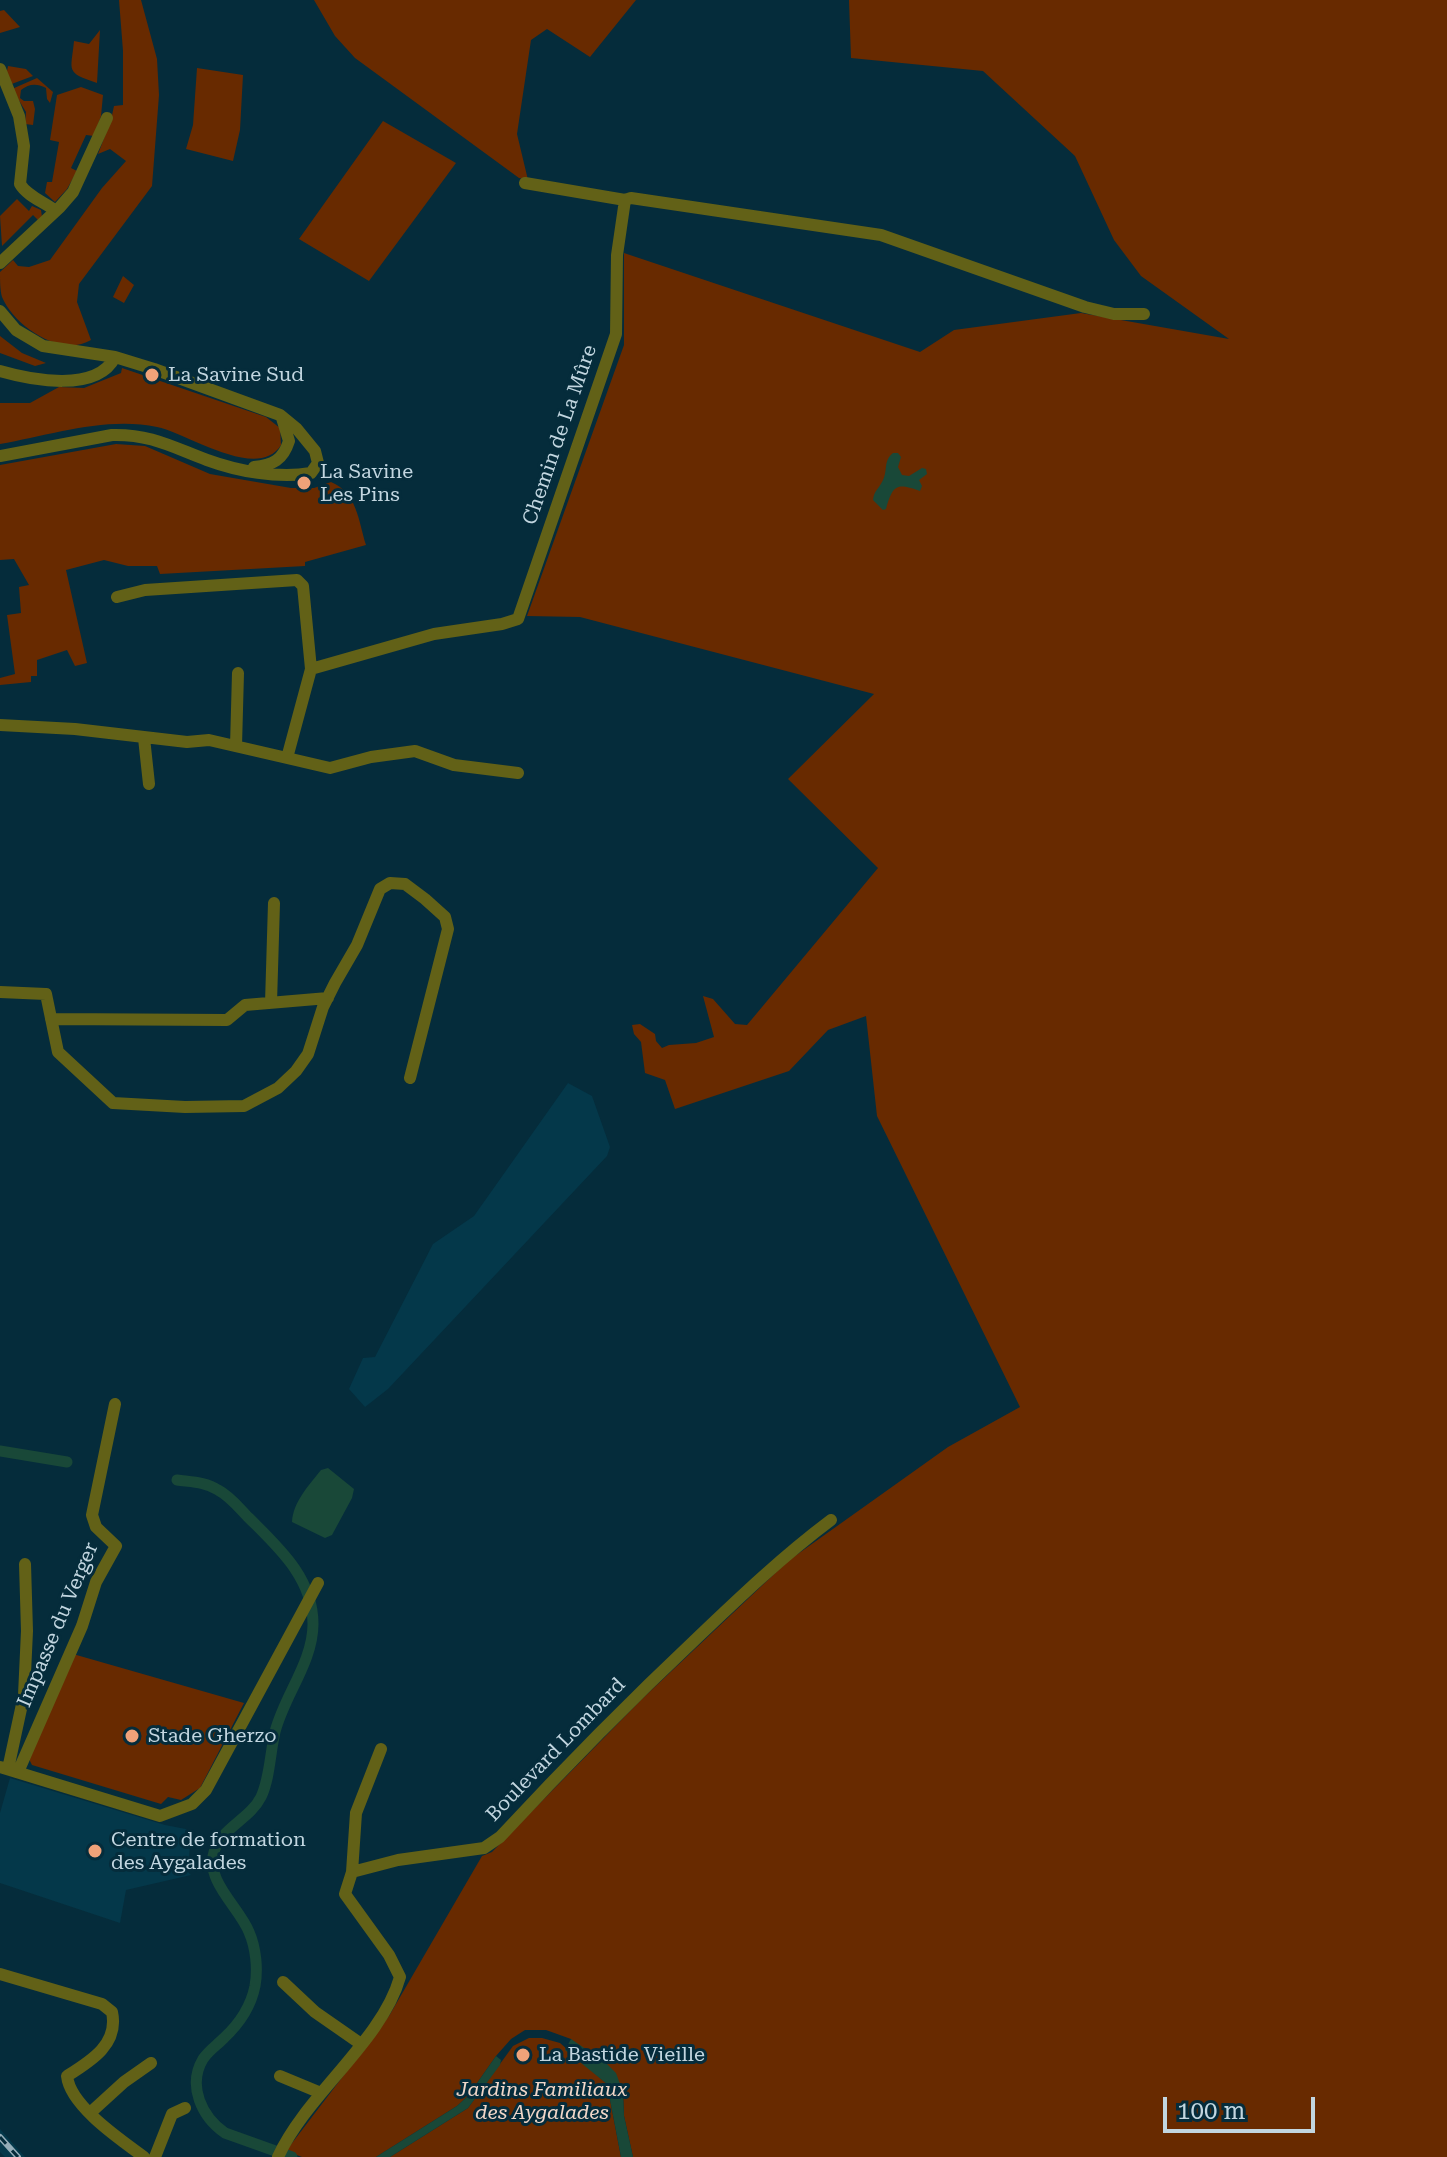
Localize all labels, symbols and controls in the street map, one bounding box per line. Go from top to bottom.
street label: Chemin de La Mûre [518,342,602,528]
place label: La Savine Sud [168,363,304,387]
marker: La Savine Sud [143,366,161,384]
place label: La Savine Les Pins [320,460,413,507]
marker: La Savine Les Pins [295,474,313,492]
street label: Impasse du Verger [12,1539,104,1711]
street label: Boulevard Lombard [481,1673,631,1827]
place label: Stade Gherzo [148,1724,276,1748]
marker: Stade Gherzo [123,1727,141,1745]
place label: Centre de formation des Aygalades [111,1828,306,1875]
marker: Centre de formation des Aygalades [86,1842,104,1860]
place label: La Bastide Vieille [539,2043,705,2067]
marker: La Bastide Vieille [514,2046,532,2064]
park label: Jardins Familiaux des Aygalades [457,2078,627,2125]
scale bar [1167,2081,1319,2131]
text: 100 m [1177,2097,1245,2125]

